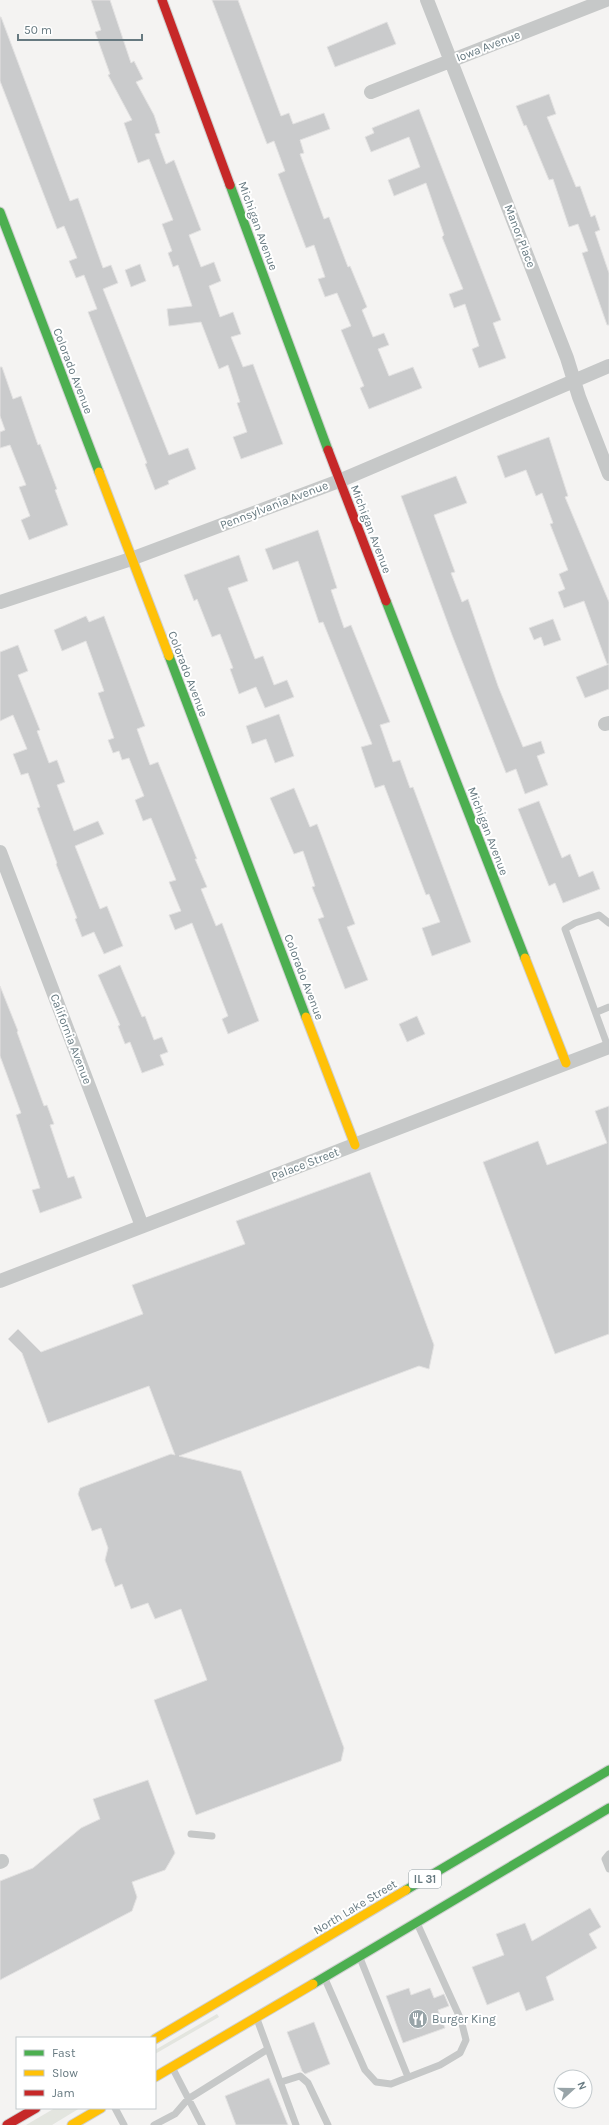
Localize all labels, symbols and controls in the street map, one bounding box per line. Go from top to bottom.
scale bar [18,16,142,42]
text: 50 m [24,23,52,37]
street label: Iowa Avenue [454,27,522,65]
street label: Michigan Avenue [235,180,281,272]
street label: Manor Place [502,202,538,270]
street label: Colorado Avenue [50,326,96,416]
street label: Pennsylvania Avenue [218,478,330,532]
street label: Michigan Avenue [348,483,394,575]
street label: Colorado Avenue [165,629,211,719]
street label: Michigan Avenue [465,785,511,877]
street label: Colorado Avenue [281,932,327,1022]
street label: California Avenue [47,992,95,1086]
street label: Palace Street [269,1145,341,1183]
road number: IL 31 [409,1870,441,1888]
street label: North Lake Street [311,1876,400,1937]
restaurant icon: Burger King [407,2008,429,2030]
place label: Burger King [432,2012,496,2026]
legend [16,2037,156,2109]
text: Fast [52,2046,76,2060]
text: Slow [52,2066,78,2080]
north arrow [553,2069,593,2109]
text: N [574,2080,589,2092]
text: Jam [52,2086,75,2100]

